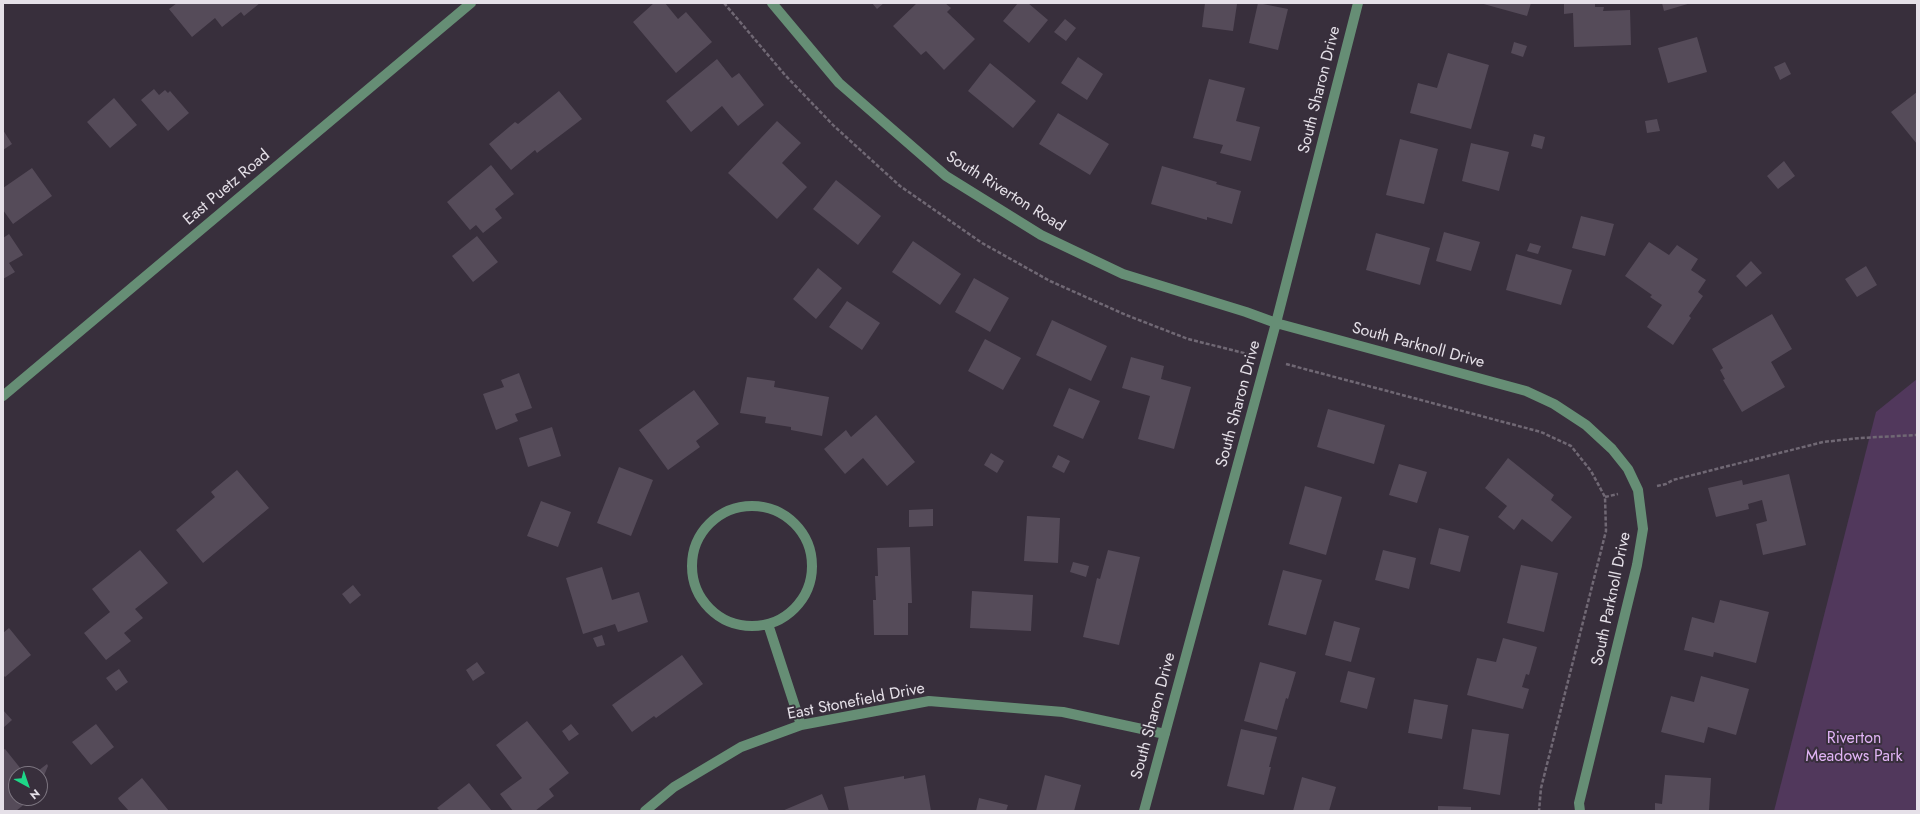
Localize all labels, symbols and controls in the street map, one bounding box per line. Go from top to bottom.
street label: South Sharon Drive [1295,24,1345,156]
street label: East Puetz Road [180,146,274,230]
street label: South Riverton Road [942,148,1068,236]
street label: South Parknoll Drive [1350,319,1486,373]
street label: South Sharon Drive [1213,338,1265,470]
street label: South Parknoll Drive [1588,530,1636,668]
street label: South Sharon Drive [1128,650,1180,782]
street label: East Stonefield Drive [786,679,926,725]
park label: Riverton Meadows Park [1805,729,1903,767]
north arrow [8,766,48,806]
text: N [27,785,44,803]

